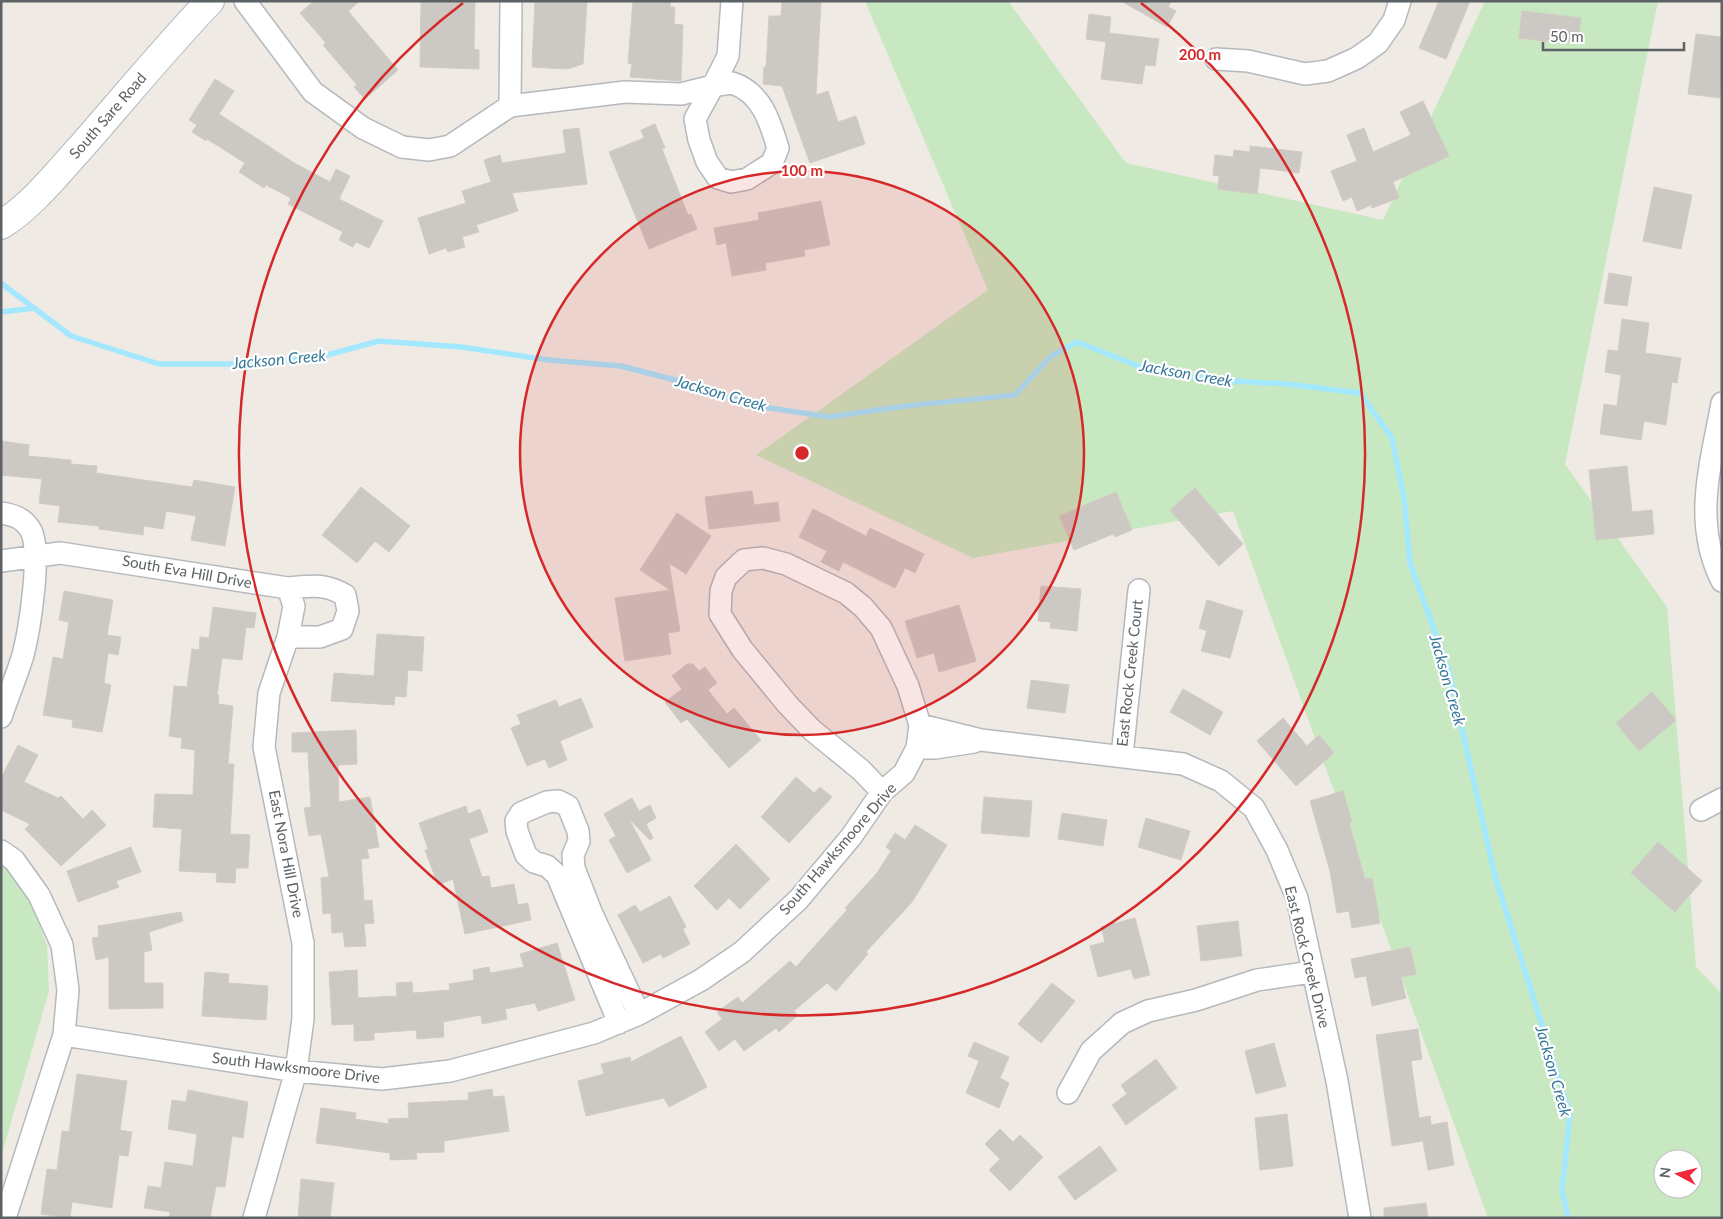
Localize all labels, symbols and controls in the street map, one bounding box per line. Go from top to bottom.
scale bar [1543,20,1684,52]
text: 50 m [1550,27,1584,45]
text: 200 m [1179,45,1221,63]
street label: South Sare Road [65,69,150,162]
text: 100 m [781,161,823,179]
water label: Jackson Creek [230,345,327,372]
water label: Jackson Creek [1137,355,1234,390]
water label: Jackson Creek [672,370,769,415]
centre of rings [793,444,811,462]
street label: South Eva Hill Drive [121,551,253,591]
street label: East Rock Creek Court [1112,598,1146,747]
water label: Jackson Creek [1426,631,1471,728]
street label: South Hawksmoore Drive [775,779,900,918]
street label: East Nora Hill Drive [266,788,308,919]
street label: East Rock Creek Drive [1282,884,1334,1030]
water label: Jackson Creek [1532,1022,1577,1119]
street label: South Hawksmoore Drive [211,1048,381,1086]
north arrow [1653,1149,1703,1199]
text: N [1656,1166,1674,1179]

